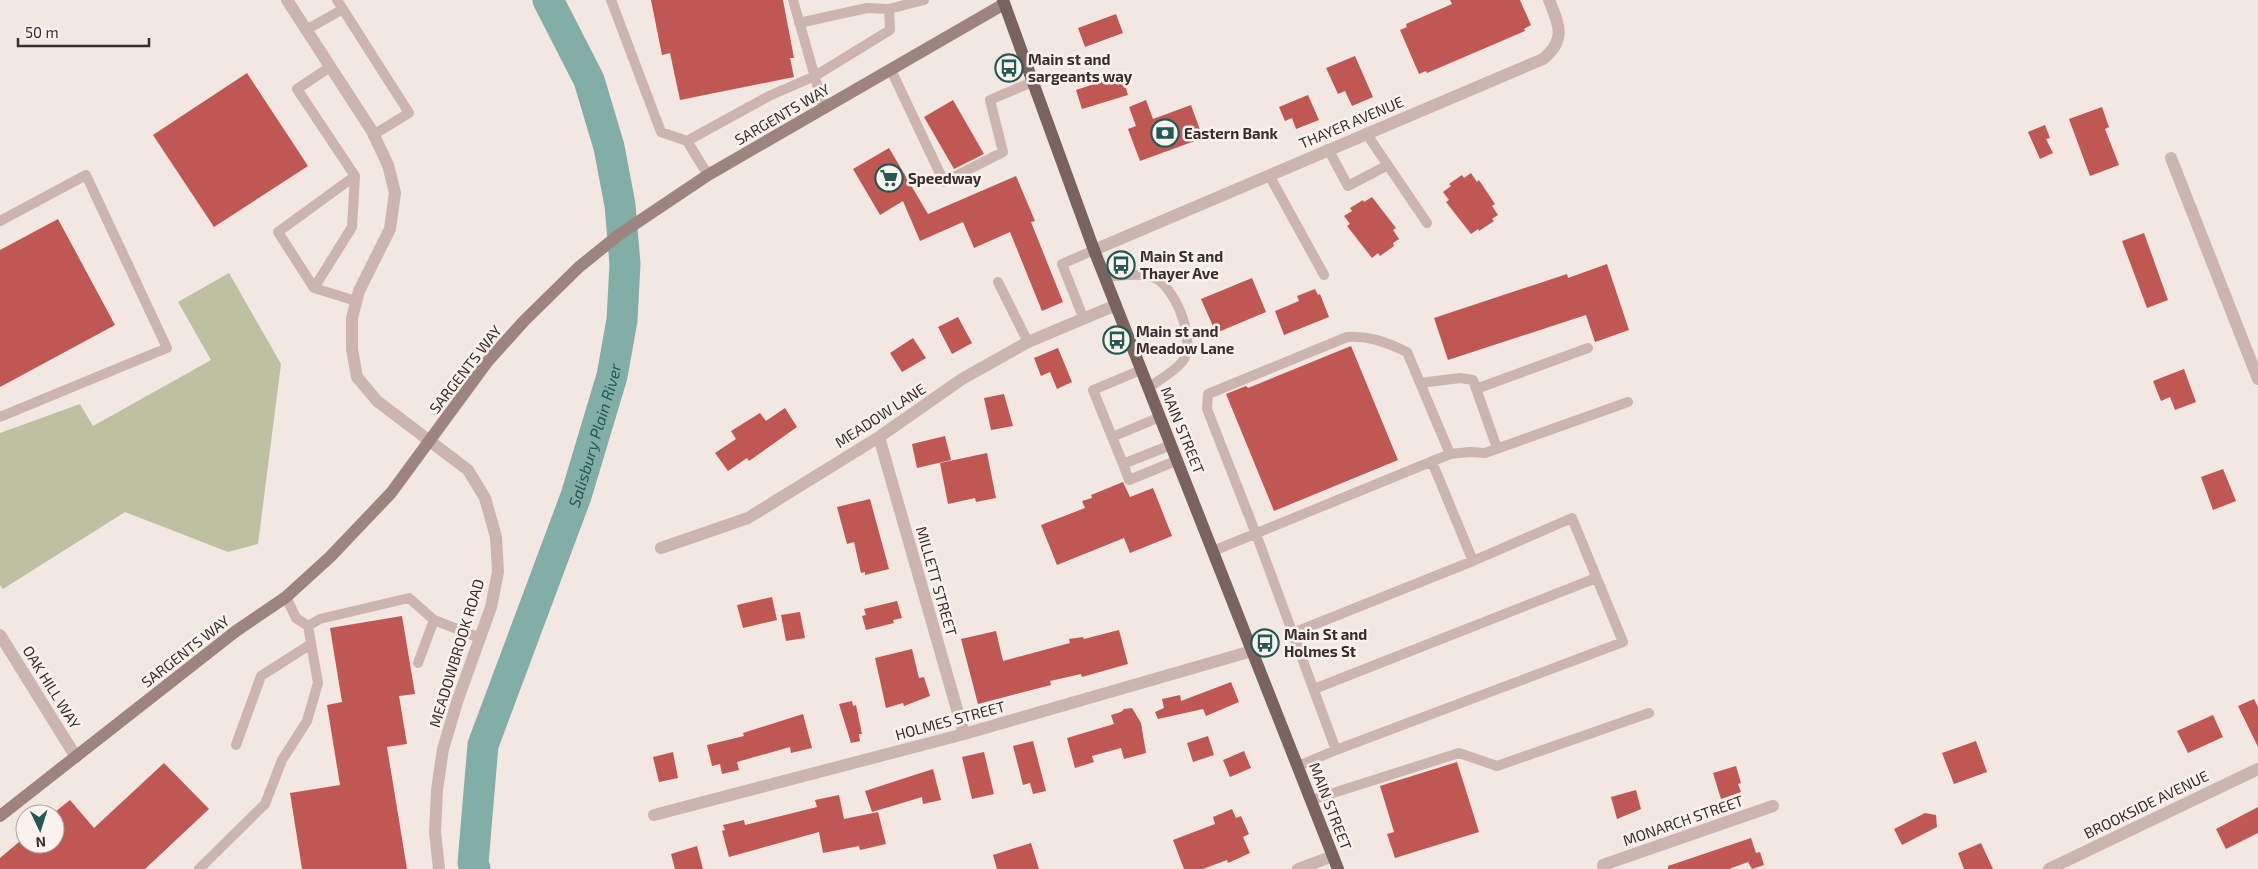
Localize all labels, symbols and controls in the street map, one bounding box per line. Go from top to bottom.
scale bar [18,15,149,47]
text: 50 m [25,23,59,41]
place label: Main st and sargeants way [1028,50,1133,86]
bus stop icon: Main st and sargeants way [994,53,1024,83]
street label: SARGENTS WAY [731,79,833,148]
street label: THAYER AVENUE [1296,92,1406,152]
bank icon: Eastern Bank [1150,118,1180,148]
place label: Eastern Bank [1184,124,1279,142]
supermarket icon: Speedway [874,163,904,193]
place label: Speedway [908,169,982,188]
place label: Main St and Thayer Ave [1140,247,1223,283]
bus stop icon: Main St and Thayer Ave [1106,250,1136,280]
street label: SARGENTS WAY [425,321,505,417]
place label: Main st and Meadow Lane [1136,322,1234,357]
bus stop icon: Main st and Meadow Lane [1102,325,1132,355]
water label: Salisbury Plain River [563,361,624,510]
street label: MEADOW LANE [831,379,929,451]
street label: MAIN STREET [1157,384,1209,476]
street label: MILLETT STREET [913,524,961,638]
street label: MEADOWBROOK ROAD [425,577,487,729]
street label: SARGENTS WAY [137,611,233,691]
place label: Main St and Holmes St [1284,625,1367,660]
bus stop icon: Main St and Holmes St [1250,628,1280,658]
street label: OAK HILL WAY [19,642,85,732]
street label: HOLMES STREET [893,697,1007,743]
street label: MAIN STREET [1306,760,1356,853]
street label: BROOKSIDE AVENUE [2081,766,2211,842]
street label: MONARCH STREET [1620,791,1746,849]
north arrow [15,804,65,854]
text: N [35,834,47,851]

